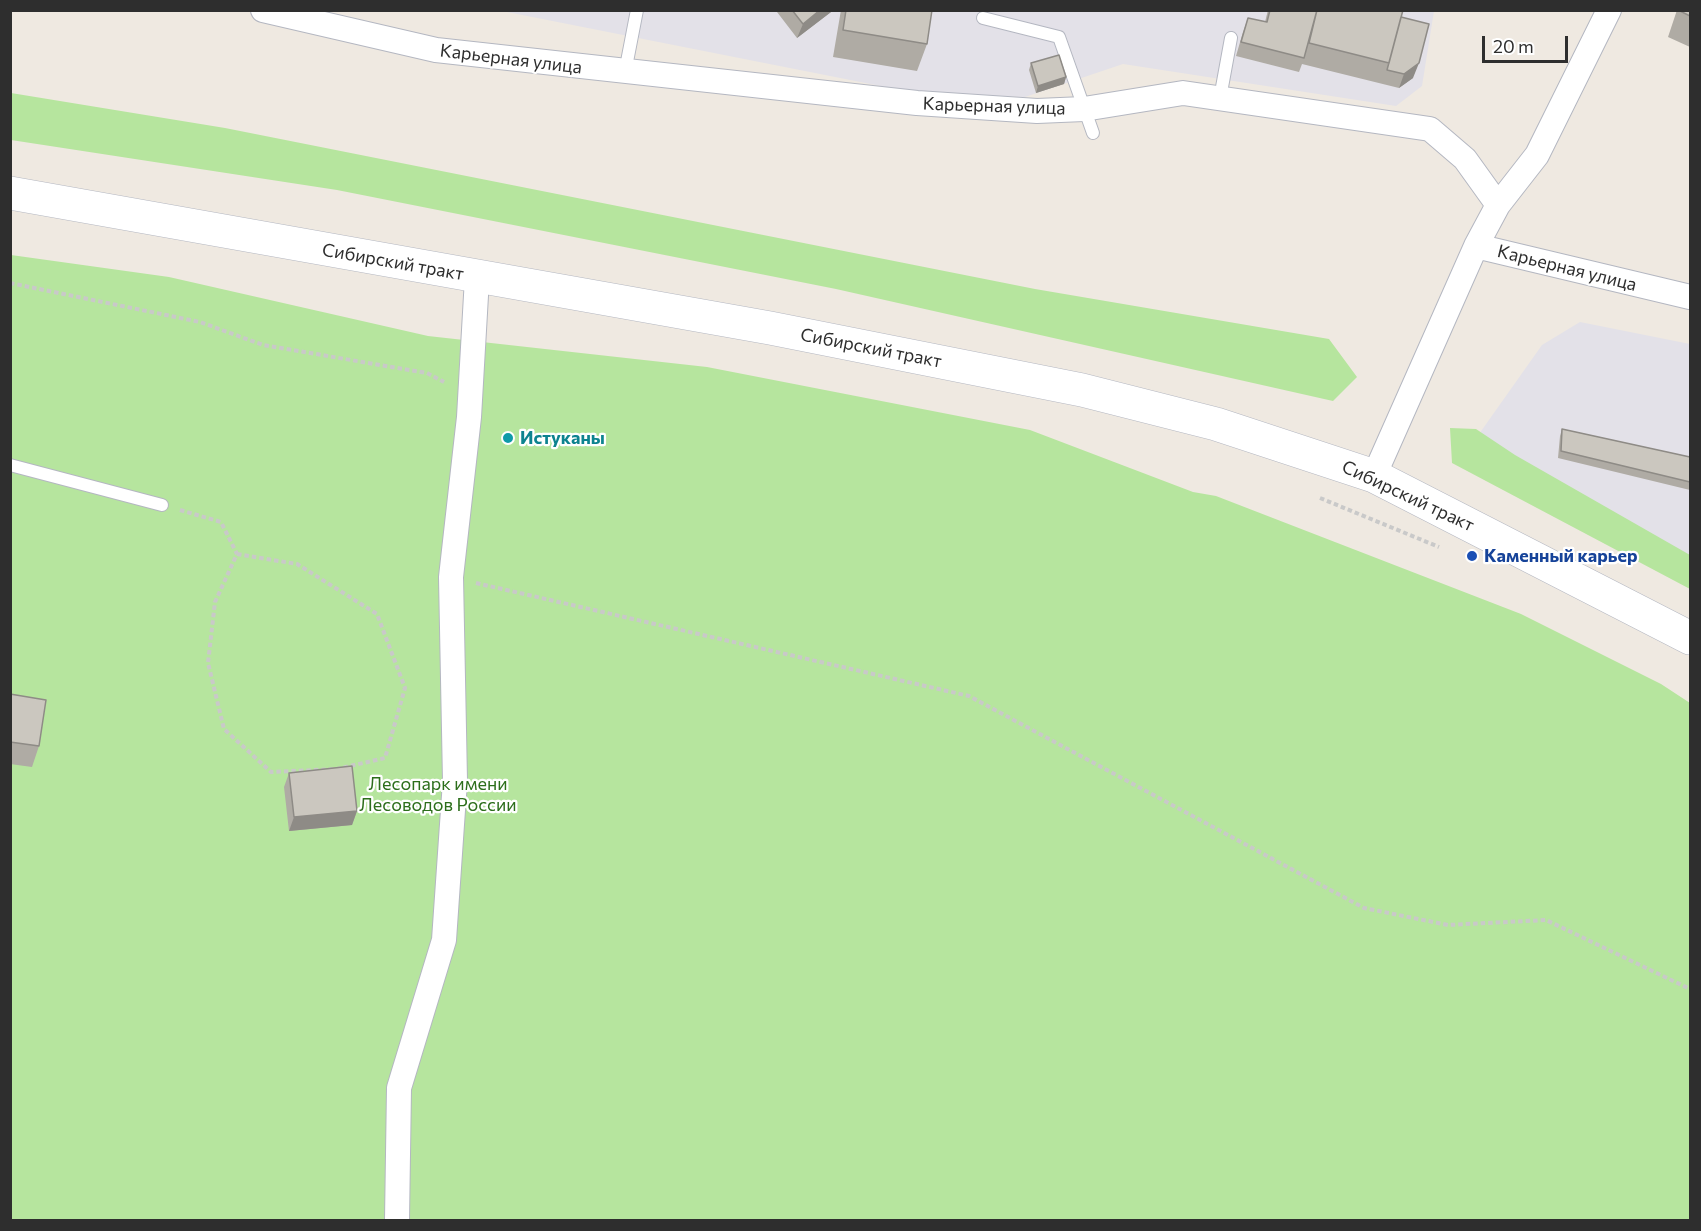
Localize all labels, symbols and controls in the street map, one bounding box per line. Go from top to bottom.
scale bar [1485,24,1570,62]
text: 20 m [1493,35,1534,57]
street label: Карьерная улица [439,40,583,78]
street label: Карьерная улица [922,93,1066,119]
street label: Сибирский тракт [320,239,466,285]
street label: Карьерная улица [1495,240,1639,296]
street label: Сибирский тракт [799,324,943,372]
place label: Истуканы [520,427,605,449]
marker: Истуканы [501,431,515,445]
street label: Сибирский тракт [1338,456,1478,536]
place label: Каменный карьер [1484,545,1638,567]
marker: Каменный карьер [1465,549,1479,563]
park label: Лесопарк имени Лесоводов России [359,773,517,816]

